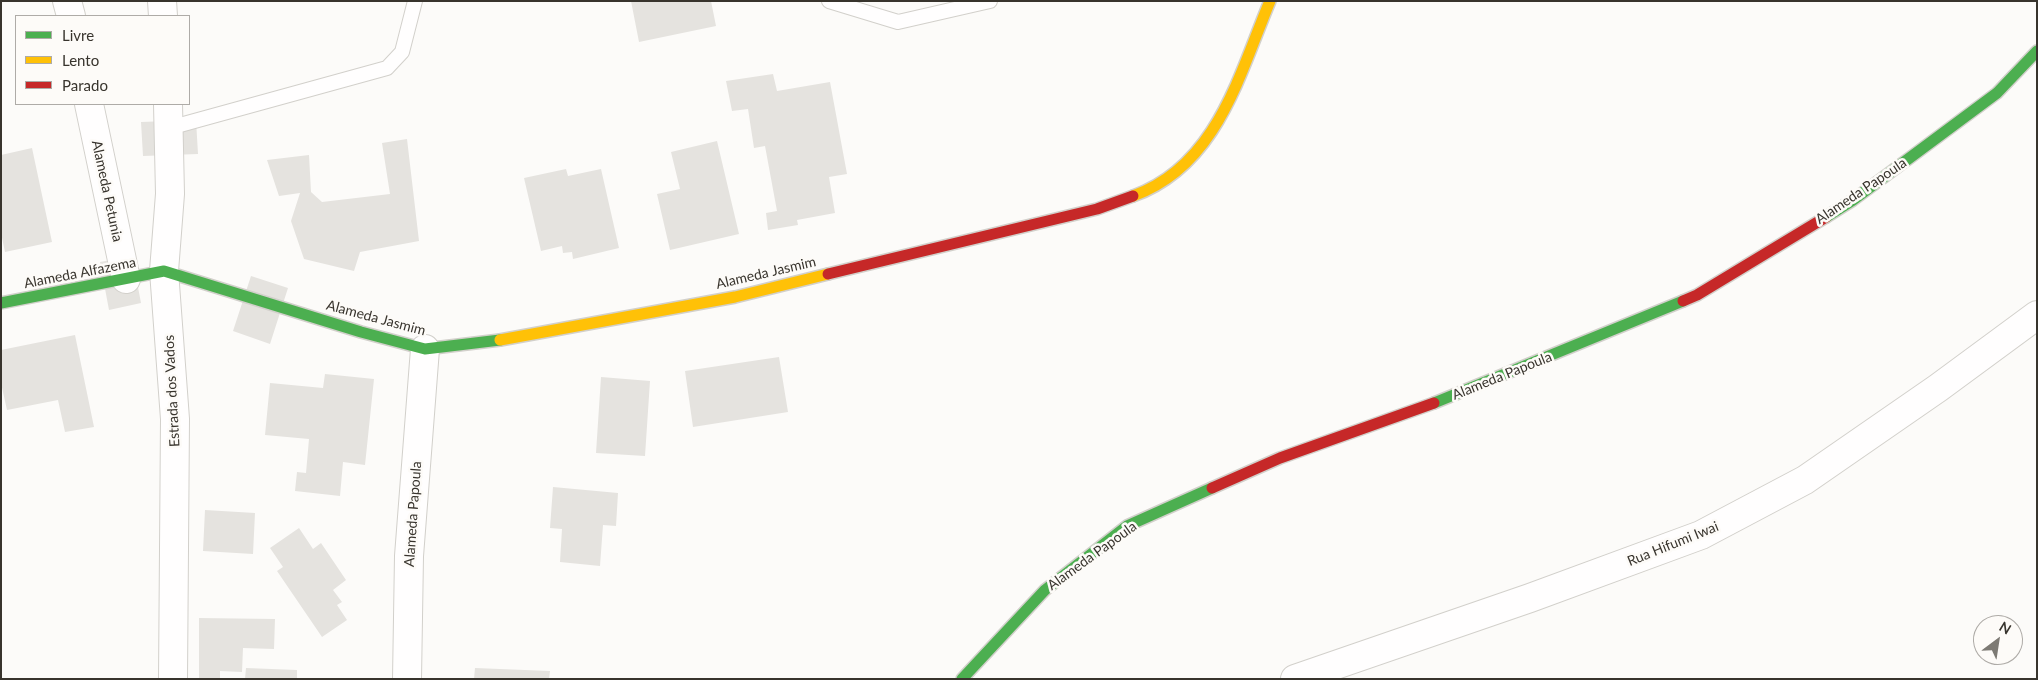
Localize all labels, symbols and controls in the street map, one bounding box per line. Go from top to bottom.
legend [15,15,190,105]
text: Livre [62,26,94,44]
text: Lento [62,51,99,69]
text: Parado [62,76,108,94]
street label: Alameda Petunia [88,139,126,243]
street label: Alameda Papoula [1812,154,1910,228]
street label: Alameda Jasmim [714,253,818,293]
street label: Alameda Alfazema [23,254,137,292]
street label: Alameda Jasmim [325,297,427,339]
street label: Estrada dos Vados [161,335,183,447]
street label: Alameda Papoula [1450,348,1554,404]
street label: Alameda Papoula [401,461,425,567]
street label: Alameda Papoula [1044,518,1140,594]
street label: Rua Hifumi Iwai [1625,518,1721,570]
north arrow [1973,615,2023,665]
text: N [1996,618,2014,638]

